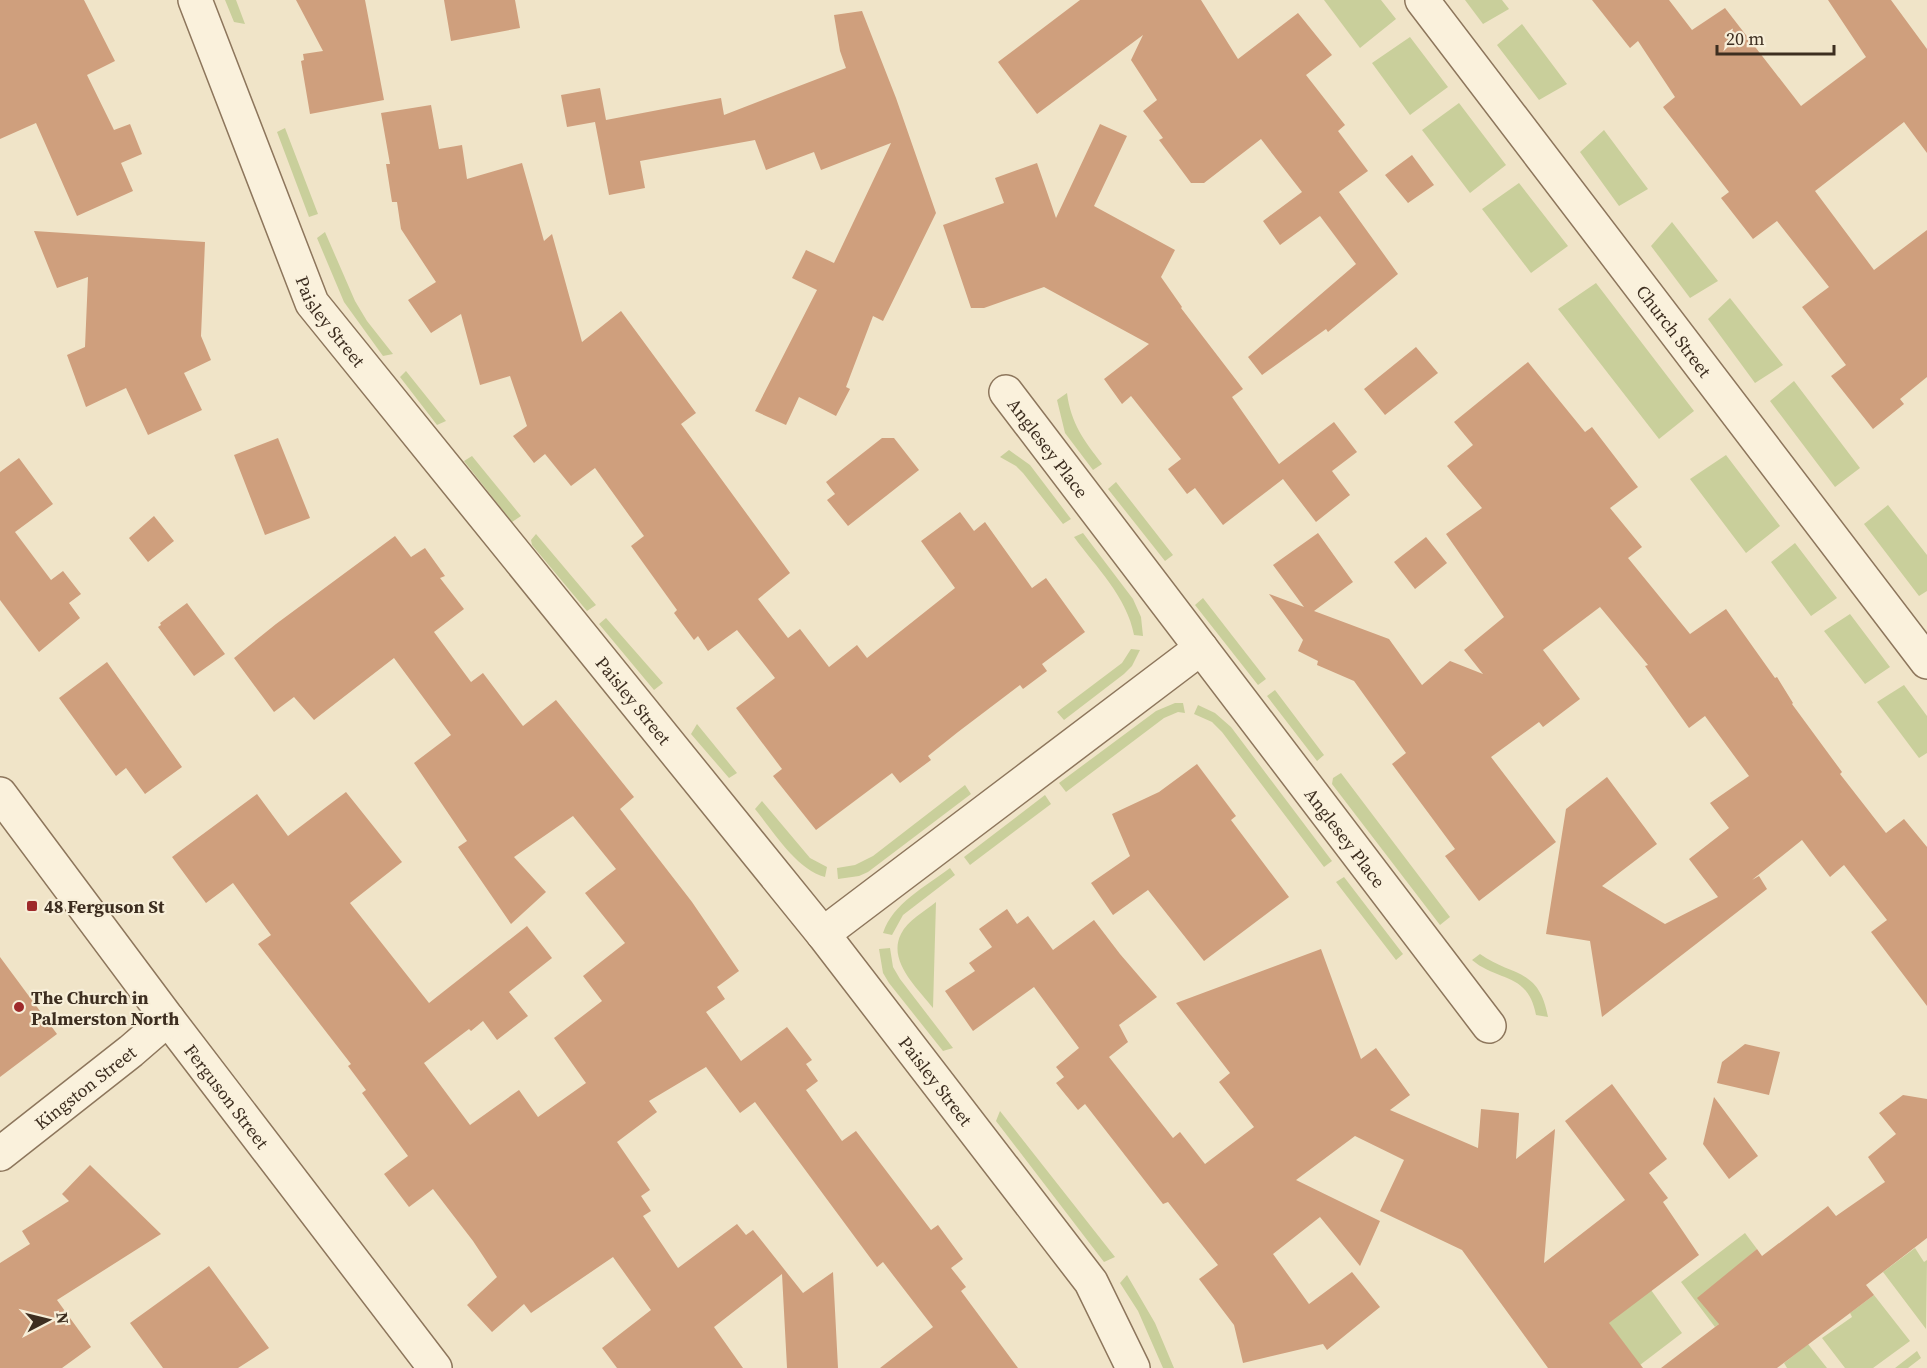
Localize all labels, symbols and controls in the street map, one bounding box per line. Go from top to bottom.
scale bar [1717,18,1834,56]
text: 20 m [1726,26,1764,51]
street label: Paisley Street [290,272,371,372]
street label: Church Street [1631,279,1718,382]
street label: Anglesey Place [1002,392,1095,503]
street label: Paisley Street [590,651,677,750]
street label: Anglesey Place [1299,782,1392,893]
place label: 48 Ferguson St [44,894,165,919]
marker: 48 Ferguson St [25,899,39,913]
place label: The Church in Palmerston North [31,985,179,1031]
marker: The Church in Palmerston North [12,1000,26,1014]
street label: Paisley Street [893,1031,979,1131]
street label: Kingston Street [29,1039,141,1135]
street label: Ferguson Street [179,1039,275,1154]
north arrow [18,1290,78,1350]
text: N [51,1311,75,1326]

